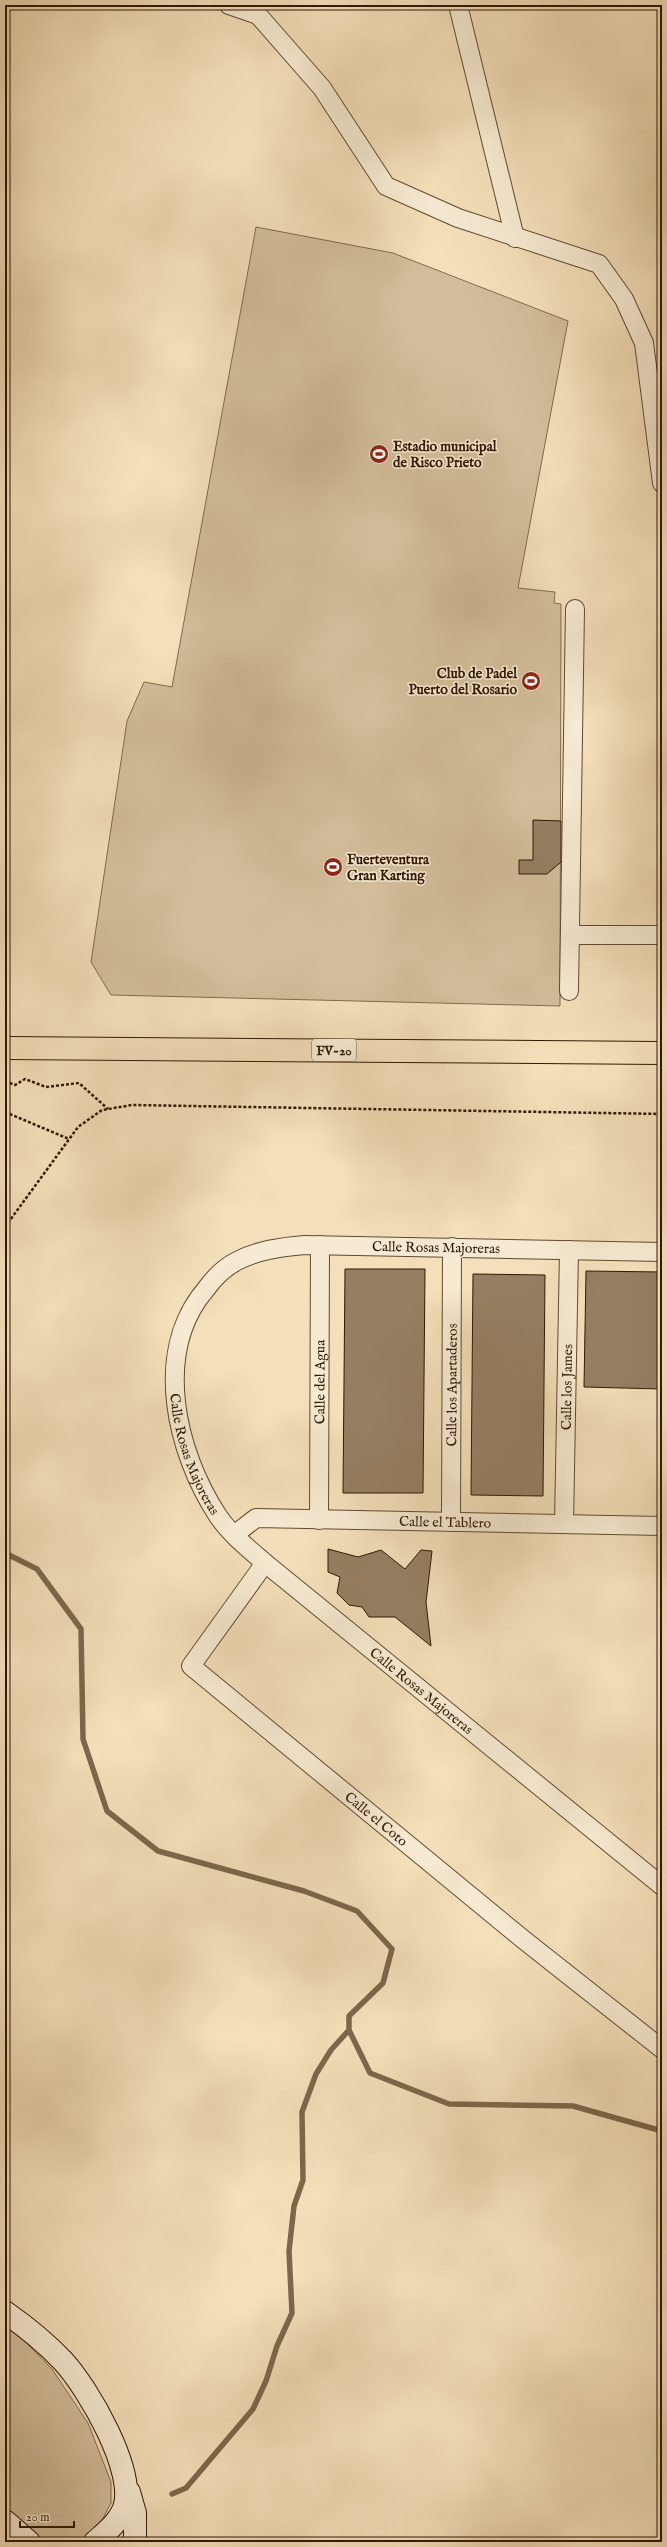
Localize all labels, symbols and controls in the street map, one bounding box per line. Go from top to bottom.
place label: Estadio municipal de Risco Prieto [393,438,498,472]
sports icon: Estadio municipal de Risco Prieto [368,443,390,465]
place label: Club de Padel Puerto del Rosario [408,665,518,699]
sports icon: Club de Padel Puerto del Rosario [520,670,542,692]
place label: Fuerteventura Gran Karting [347,851,430,885]
sports icon: Fuerteventura Gran Karting [322,856,344,878]
road number: FV-20 [312,1039,356,1061]
street label: Calle Rosas Majoreras [372,1238,500,1258]
street label: Calle los Apartaderos [443,1323,462,1447]
street label: Calle del Agua [311,1339,330,1424]
street label: Calle los James [558,1344,577,1430]
street label: Calle Rosas Majoreras [165,1392,223,1519]
street label: Calle el Tablero [399,1513,492,1533]
street label: Calle Rosas Majoreras [366,1644,476,1739]
street label: Calle el Coto [341,1788,411,1851]
scale bar [20,2503,74,2529]
text: 20 m [26,2510,49,2525]

